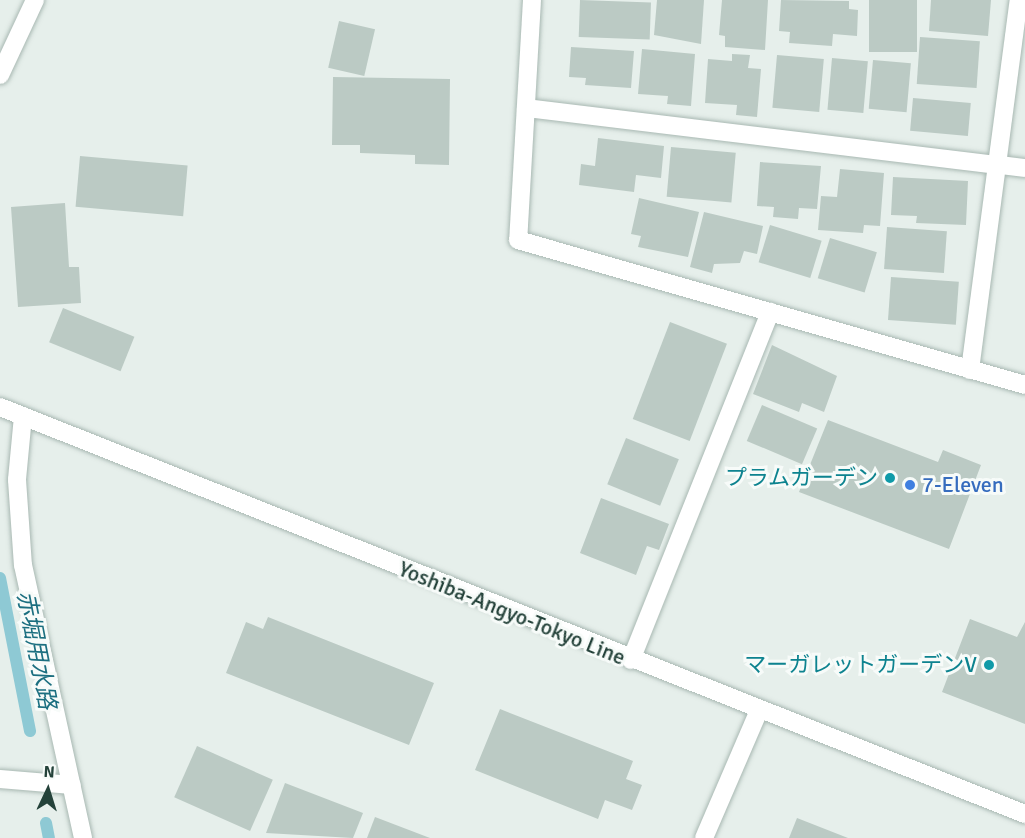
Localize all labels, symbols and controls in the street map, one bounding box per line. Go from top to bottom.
place label: プラムガーデン [724,465,878,491]
marker: プラムガーデン [883,471,897,485]
place label: 7-Eleven [922,472,1004,498]
marker: 7-Eleven [903,478,917,492]
street label: Yoshiba-Angyo-Tokyo Line [395,555,629,671]
water label: 赤堀用水路 [10,588,62,712]
place label: マーガレットガーデンV [744,652,977,678]
marker: マーガレットガーデンV [982,658,996,672]
north arrow [18,760,78,820]
text: N [43,762,56,782]

